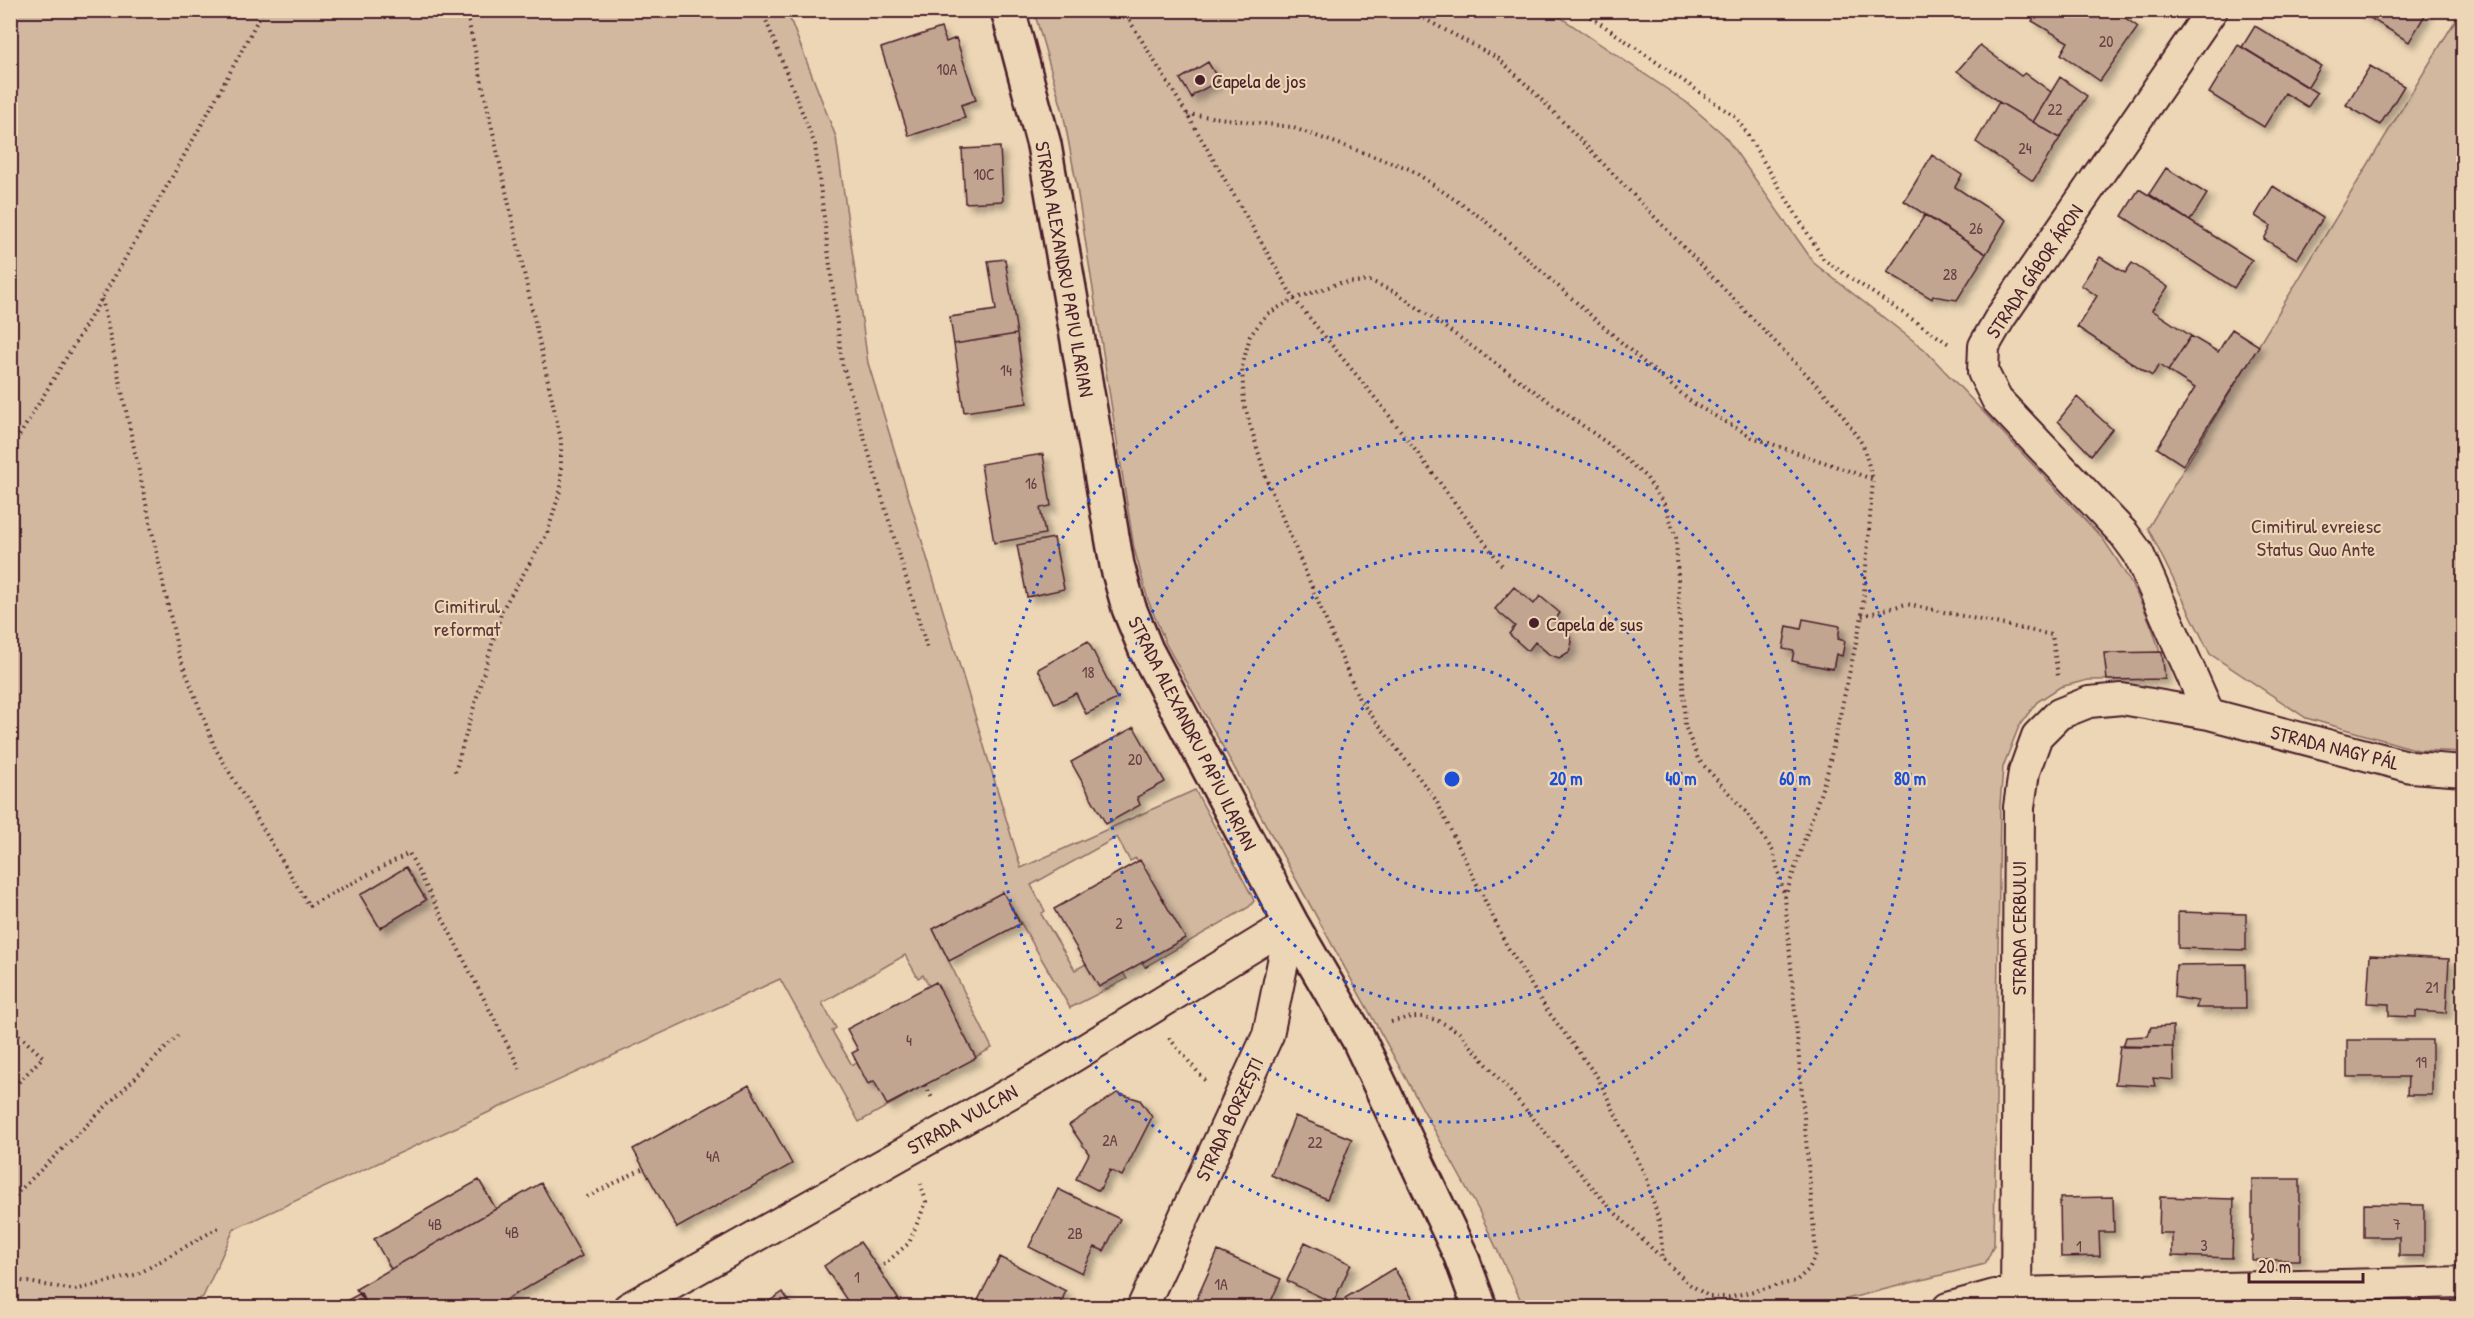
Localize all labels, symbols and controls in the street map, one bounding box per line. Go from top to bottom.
house number: 20 [2099,30,2113,52]
house number: 10A [937,58,958,80]
place label: Capela de jos [1212,67,1306,94]
marker: Capela de jos [1193,73,1207,87]
house number: 22 [2048,98,2063,120]
house number: 24 [2018,137,2032,159]
street label: STRADA ALEXANDRU PAPIU ILARIAN [1029,139,1101,399]
house number: 10C [973,163,995,185]
street label: STRADA GÁBOR ÁRON [1979,199,2089,343]
house number: 26 [1969,217,1983,239]
house number: 28 [1943,263,1957,285]
house number: 14 [1000,359,1012,381]
house number: 16 [1025,472,1037,494]
park label: Cimitirul evreiesc Status Quo Ante [2251,512,2381,562]
park label: Cimitirul reformat [434,592,502,642]
place label: Capela de sus [1546,610,1643,637]
street label: STRADA ALEXANDRU PAPIU ILARIAN [1122,611,1264,855]
marker: Capela de sus [1527,616,1541,630]
house number: 18 [1082,661,1094,683]
street label: STRADA NAGY PÁL [2268,718,2402,776]
house number: 20 [1128,748,1142,770]
text: 20 m [1550,766,1582,791]
text: 40 m [1665,766,1697,791]
text: 60 m [1779,766,1811,791]
text: 80 m [1894,766,1926,791]
centre of rings [1442,769,1462,789]
street label: STRADA CERBULUI [2005,861,2032,995]
house number: 2 [1115,912,1123,934]
house number: 21 [2425,976,2439,998]
house number: 4 [906,1029,912,1051]
house number: 19 [2415,1051,2427,1073]
street label: STRADA BORZEȘTI [1188,1053,1270,1185]
street label: STRADA VULCAN [902,1078,1022,1160]
house number: 2A [1102,1129,1118,1151]
house number: 22 [1308,1131,1323,1153]
house number: 4A [706,1145,720,1167]
house number: 4B [428,1213,442,1235]
house number: 7 [2393,1213,2401,1235]
house number: 4B [505,1221,519,1243]
house number: 2B [1067,1222,1083,1244]
house number: 3 [2200,1234,2208,1256]
house number: 1 [2076,1235,2082,1257]
scale bar [2249,1246,2363,1284]
text: 20 m [2258,1254,2291,1279]
house number: 1 [854,1266,860,1288]
house number: 1A [1214,1273,1228,1295]

